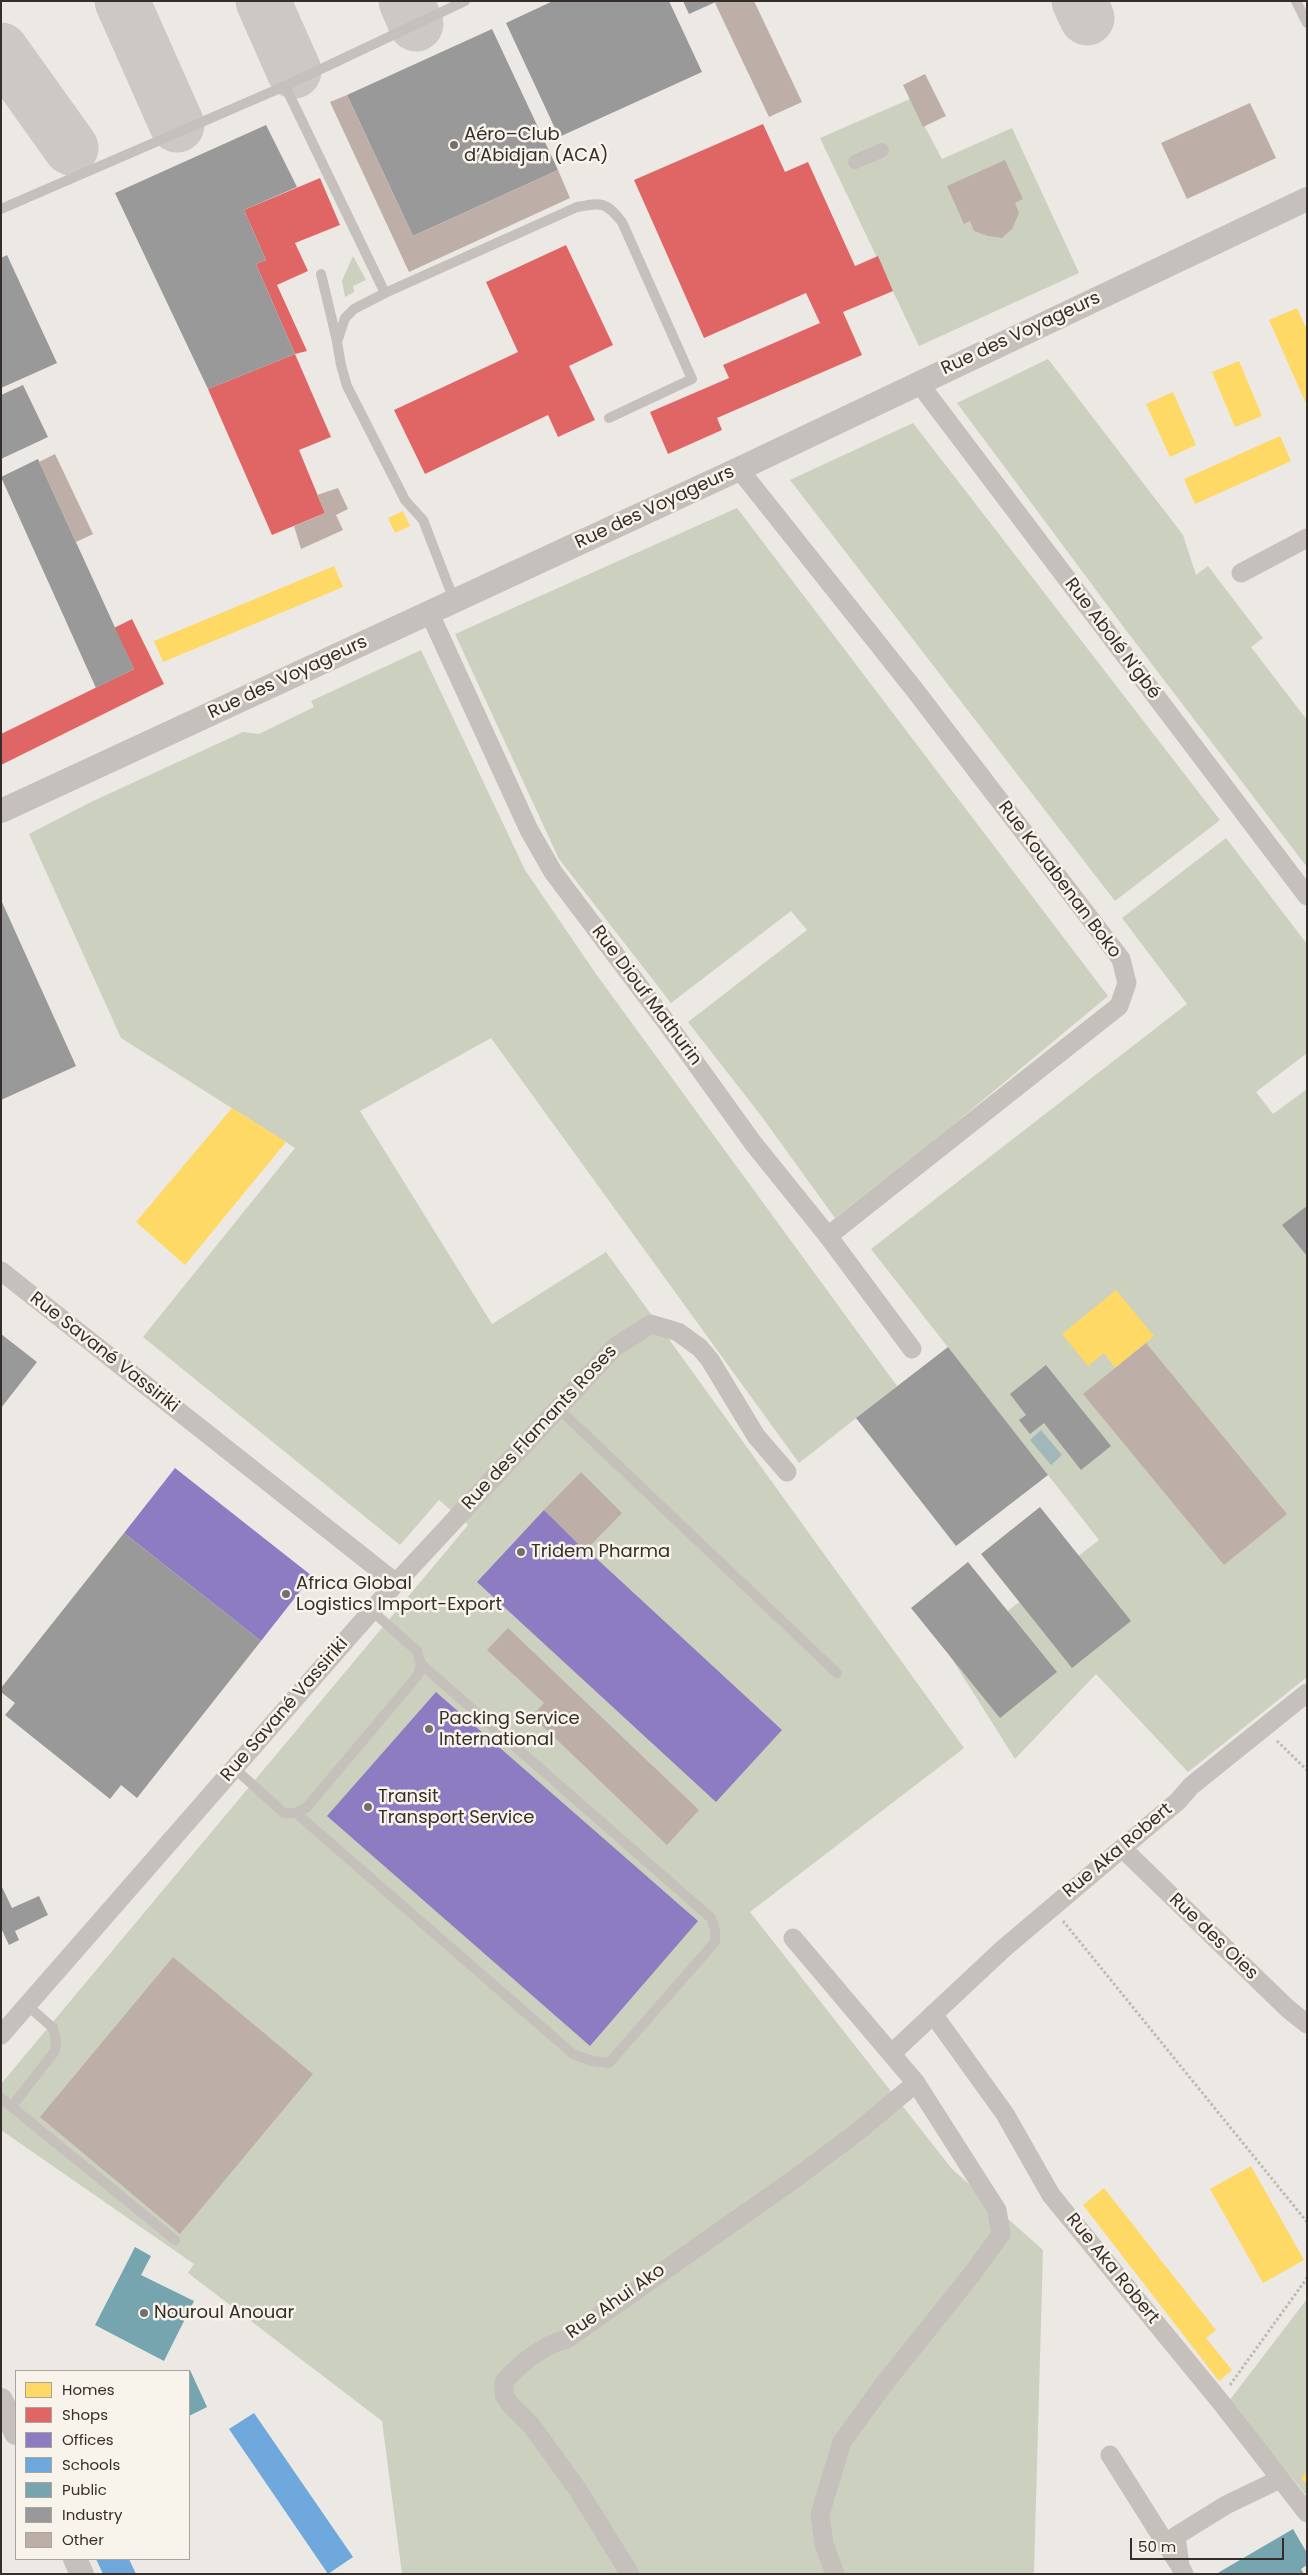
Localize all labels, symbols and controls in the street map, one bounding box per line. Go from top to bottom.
place label: Aéro–Club d’Abidjan (ACA) [464,124,608,166]
marker: Aéro–Club d’Abidjan (ACA) [448,139,460,151]
street label: Rue des Voyageurs [938,288,1104,380]
street label: Rue des Voyageurs [572,462,738,554]
street label: Rue Abolé N'gbé [1060,574,1164,704]
street label: Rue des Voyageurs [205,632,371,724]
street label: Rue Kouabenan Boko [993,797,1125,963]
street label: Rue Diouf Mathurin [586,922,706,1070]
street label: Rue Savané Vassiriki [25,1288,183,1418]
street label: Rue des Flamants Roses [458,1341,622,1515]
place label: Tridem Pharma [531,1541,670,1563]
marker: Tridem Pharma [515,1546,527,1558]
place label: Africa Global Logistics Import-Export [296,1573,502,1616]
marker: Africa Global Logistics Import-Export [280,1588,292,1600]
street label: Rue Savané Vassiriki [217,1634,353,1786]
place label: Packing Service International [439,1708,580,1750]
marker: Packing Service International [423,1723,435,1735]
place label: Transit Transport Service [378,1786,534,1828]
street label: Rue Aka Robert [1059,1799,1177,1903]
marker: Transit Transport Service [362,1801,374,1813]
street label: Rue des Oies [1164,1889,1262,1985]
street label: Rue Aka Robert [1061,2209,1163,2329]
street label: Rue Ahui Ako [562,2260,670,2344]
place label: Nouroul Anouar [154,2302,294,2324]
marker: Nouroul Anouar [138,2307,150,2319]
legend [15,2370,190,2560]
text: Homes [62,2379,115,2400]
text: Shops [62,2404,108,2425]
text: Offices [62,2429,114,2450]
text: Schools [62,2454,120,2475]
text: Public [62,2479,107,2500]
text: Industry [62,2504,122,2525]
scale bar [1133,2528,1287,2560]
text: Other [62,2529,104,2550]
text: 50 m [1138,2536,1176,2557]

